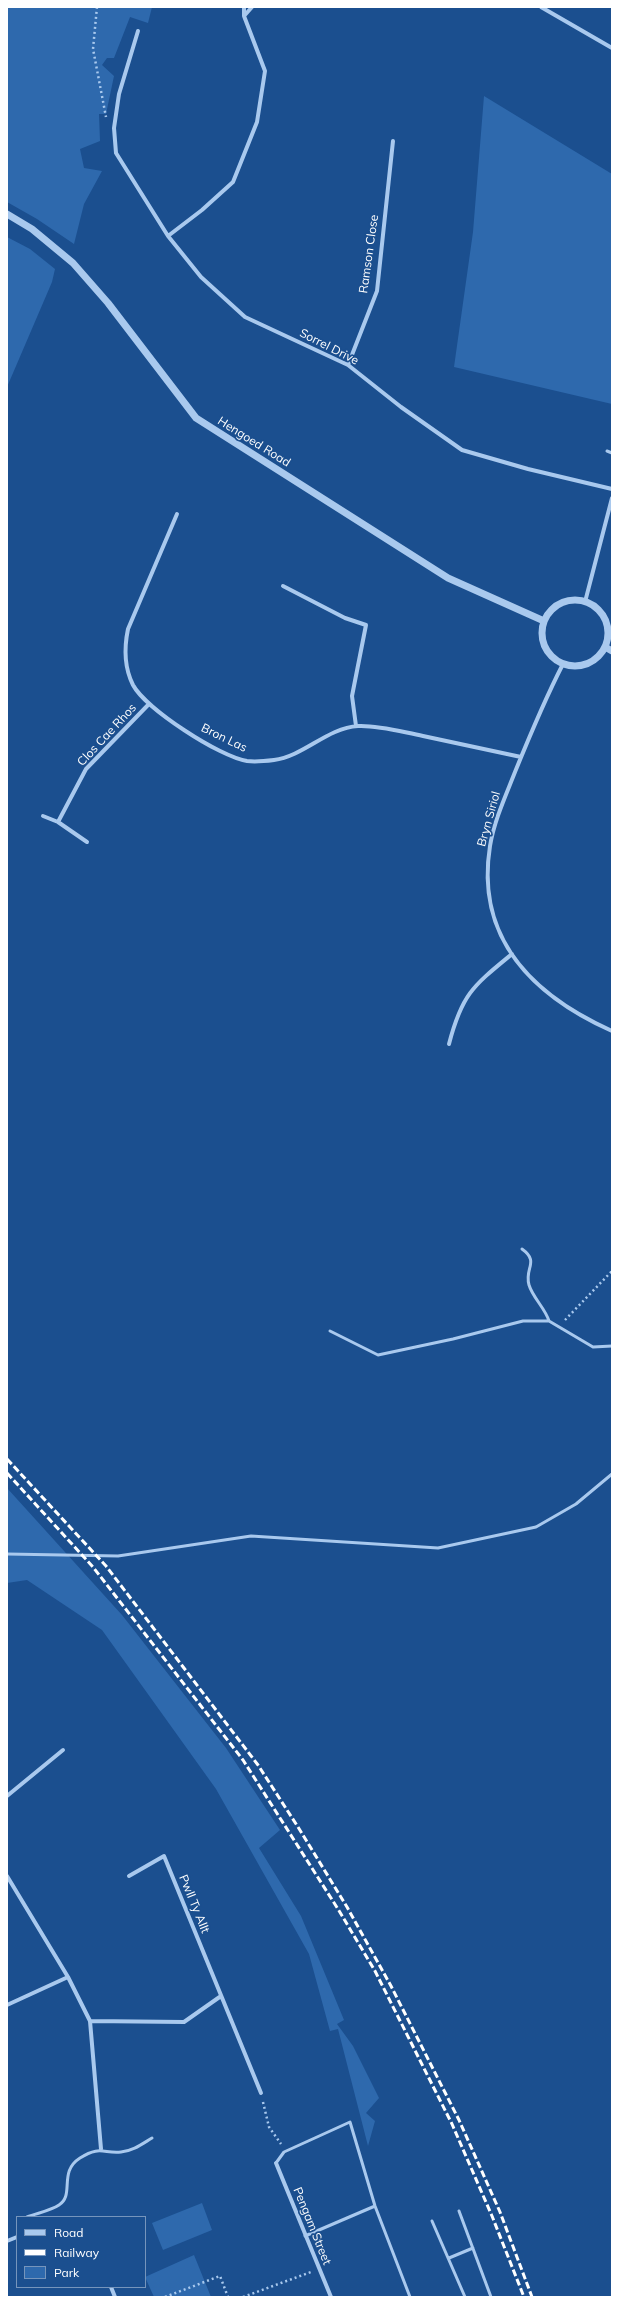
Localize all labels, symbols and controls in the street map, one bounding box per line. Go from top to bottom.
street label: Ramson Close [356,214,382,294]
street label: Sorrel Drive [297,326,361,368]
street label: Hengoed Road [215,414,293,470]
street label: Clos Cae Rhos [74,701,140,769]
street label: Bron Las [199,721,249,755]
street label: Bryn Siriol [474,790,504,848]
street label: Pwll Ty Allt [176,1873,212,1935]
street label: Pengam Street [290,2185,334,2267]
legend [16,2216,146,2288]
text: Road [54,2225,83,2240]
text: Railway [54,2245,99,2260]
text: Park [54,2265,79,2280]

